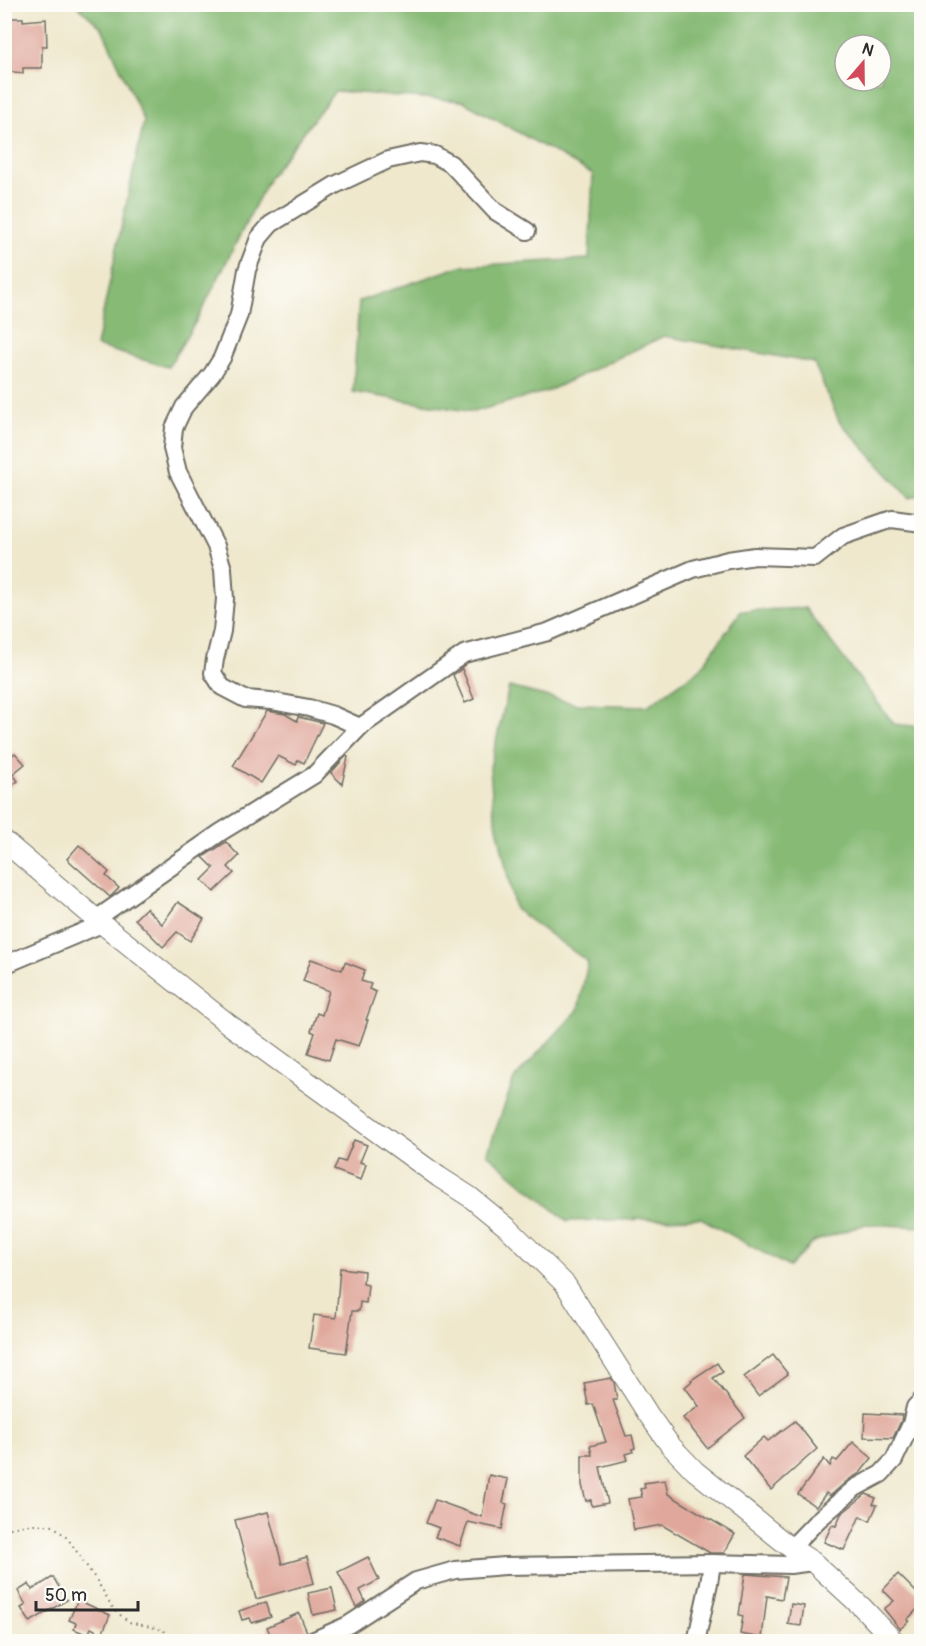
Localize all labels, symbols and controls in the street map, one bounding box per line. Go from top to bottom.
north arrow [833,33,893,93]
text: N [859,39,876,61]
scale bar [36,1574,138,1612]
text: 50 m [45,1584,87,1607]

